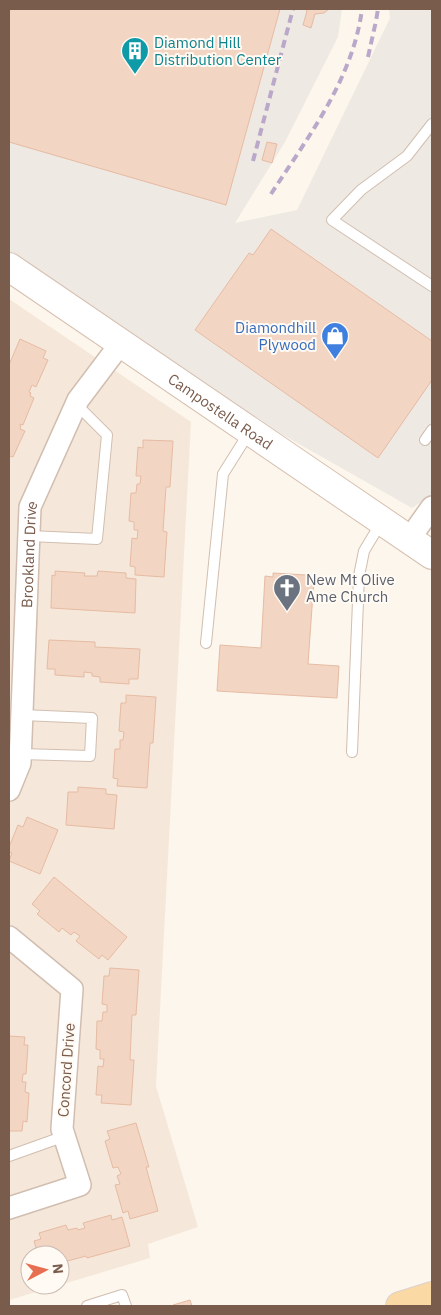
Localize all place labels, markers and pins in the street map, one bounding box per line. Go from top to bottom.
place label: Diamond Hill Distribution Center [154,33,282,69]
building icon: Diamond Hill Distribution Center [120,36,150,75]
place label: Diamondhill Plywood [235,318,316,354]
shop icon: Diamondhill Plywood [320,321,350,360]
place label: New Mt Olive Ame Church [306,570,395,606]
church icon: New Mt Olive Ame Church [272,573,302,612]

